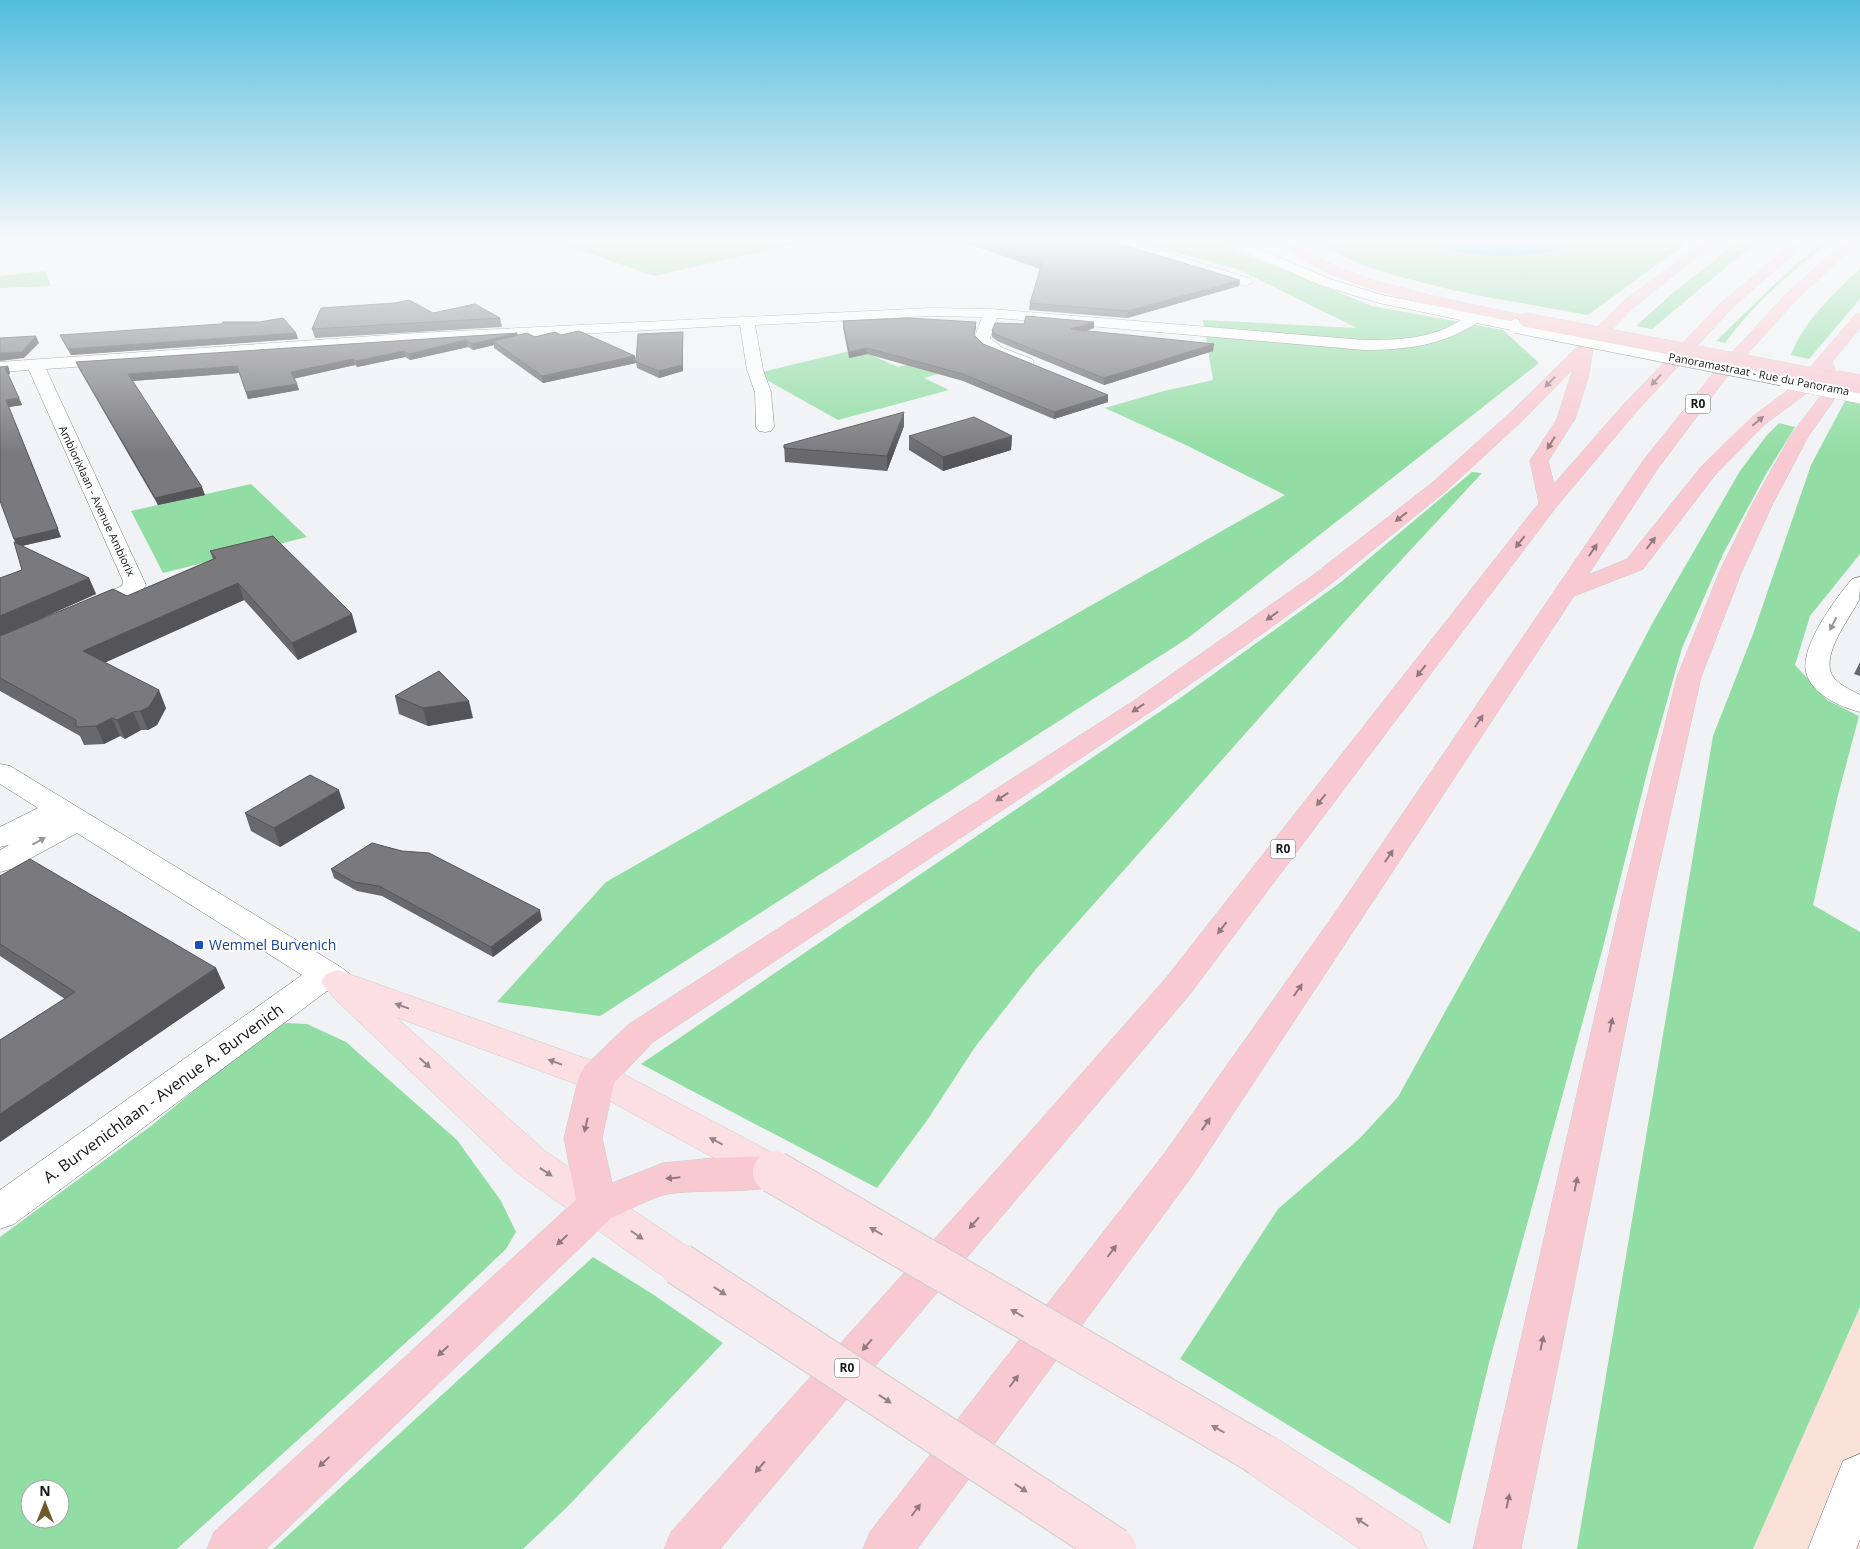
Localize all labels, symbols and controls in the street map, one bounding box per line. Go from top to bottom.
street label: Panoramastraat - Rue du Panorama [1667,349,1851,398]
one-way arrow [1650,374,1662,386]
one-way arrow [1544,375,1556,387]
road number: R0 [1686,394,1710,414]
one-way arrow [1752,416,1765,427]
street label: Ambiorixlaan - Avenue Ambiorix [56,423,139,579]
one-way arrow [1547,436,1556,449]
one-way arrow [1395,512,1408,523]
one-way arrow [1514,535,1525,548]
one-way arrow [1646,537,1657,550]
one-way arrow [1588,544,1598,557]
one-way arrow [1265,611,1279,621]
one-way arrow [1828,617,1836,631]
one-way arrow [1415,664,1426,677]
one-way arrow [1131,704,1145,713]
one-way arrow [1474,714,1484,728]
one-way arrow [996,793,1009,802]
one-way arrow [1316,793,1327,806]
one-way arrow [32,837,46,845]
road number: R0 [1270,840,1296,859]
one-way arrow [1384,849,1394,863]
one-way arrow [1217,921,1228,934]
place label: Wemmel Burvenich [209,935,336,954]
marker: Wemmel Burvenich [193,939,205,951]
one-way arrow [1293,984,1303,997]
street label: A. Burvenichlaan - Avenue A. Burvenich [38,998,288,1188]
one-way arrow [394,1002,409,1010]
one-way arrow [1607,1017,1615,1032]
one-way arrow [419,1057,431,1069]
one-way arrow [547,1058,562,1066]
one-way arrow [582,1117,590,1132]
one-way arrow [1201,1118,1210,1131]
one-way arrow [709,1137,723,1145]
one-way arrow [539,1167,552,1176]
one-way arrow [665,1174,681,1182]
one-way arrow [1572,1176,1580,1191]
one-way arrow [968,1216,980,1228]
one-way arrow [870,1227,883,1236]
one-way arrow [630,1229,643,1240]
one-way arrow [556,1234,568,1246]
one-way arrow [1107,1245,1118,1258]
one-way arrow [713,1286,726,1295]
one-way arrow [1010,1308,1023,1317]
one-way arrow [1538,1335,1546,1350]
one-way arrow [862,1339,873,1351]
one-way arrow [437,1345,449,1357]
road number: R0 [834,1359,860,1378]
one-way arrow [1009,1375,1020,1388]
one-way arrow [878,1394,892,1404]
one-way arrow [1211,1425,1224,1434]
one-way arrow [319,1456,331,1468]
one-way arrow [754,1460,765,1473]
north arrow [20,1479,70,1529]
text: N [39,1481,51,1500]
one-way arrow [1014,1483,1028,1492]
one-way arrow [1504,1493,1512,1509]
one-way arrow [911,1504,922,1517]
one-way arrow [1356,1517,1369,1527]

